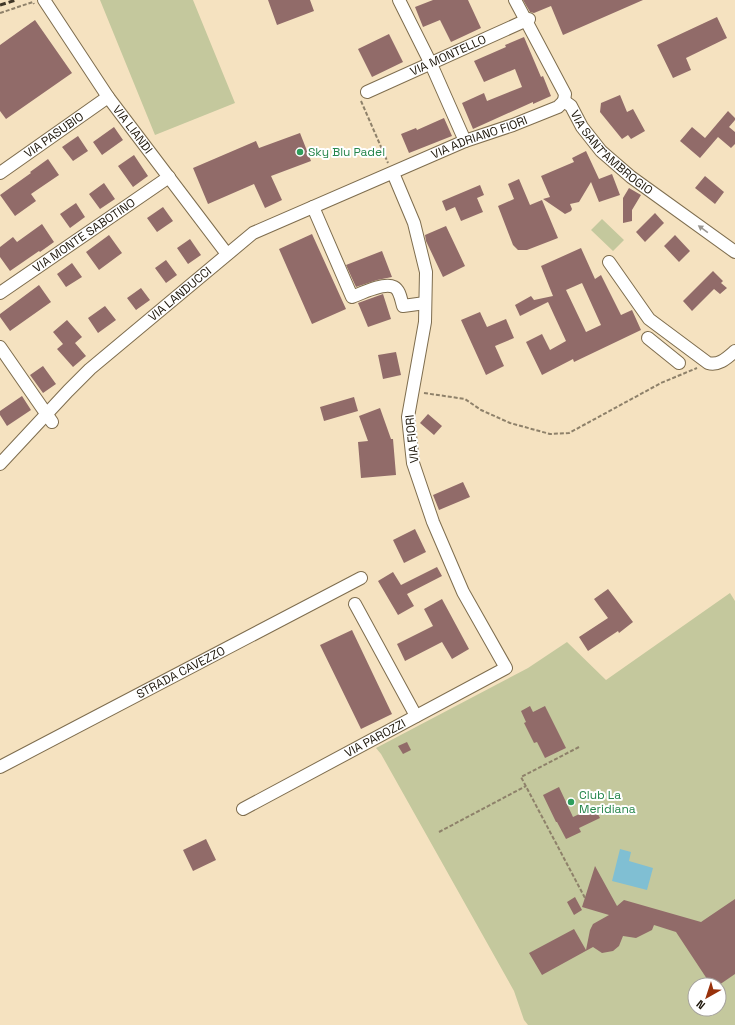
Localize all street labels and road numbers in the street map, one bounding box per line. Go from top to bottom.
street label: VIA MONTELLO [407,31,489,80]
street label: VIA LIANDI [109,102,156,157]
street label: VIA SANT'AMBROGIO [567,107,656,198]
street label: VIA PASUBIO [21,109,87,161]
street label: VIA ADRIANO FIORI [429,112,530,163]
street label: VIA MONTE SABOTINO [30,195,138,276]
street label: VIA LANDUCCI [145,263,215,325]
street label: VIA FIORI [401,414,423,464]
street label: STRADA CAVEZZO [134,643,228,702]
street label: VIA PAROZZI [342,715,409,761]

